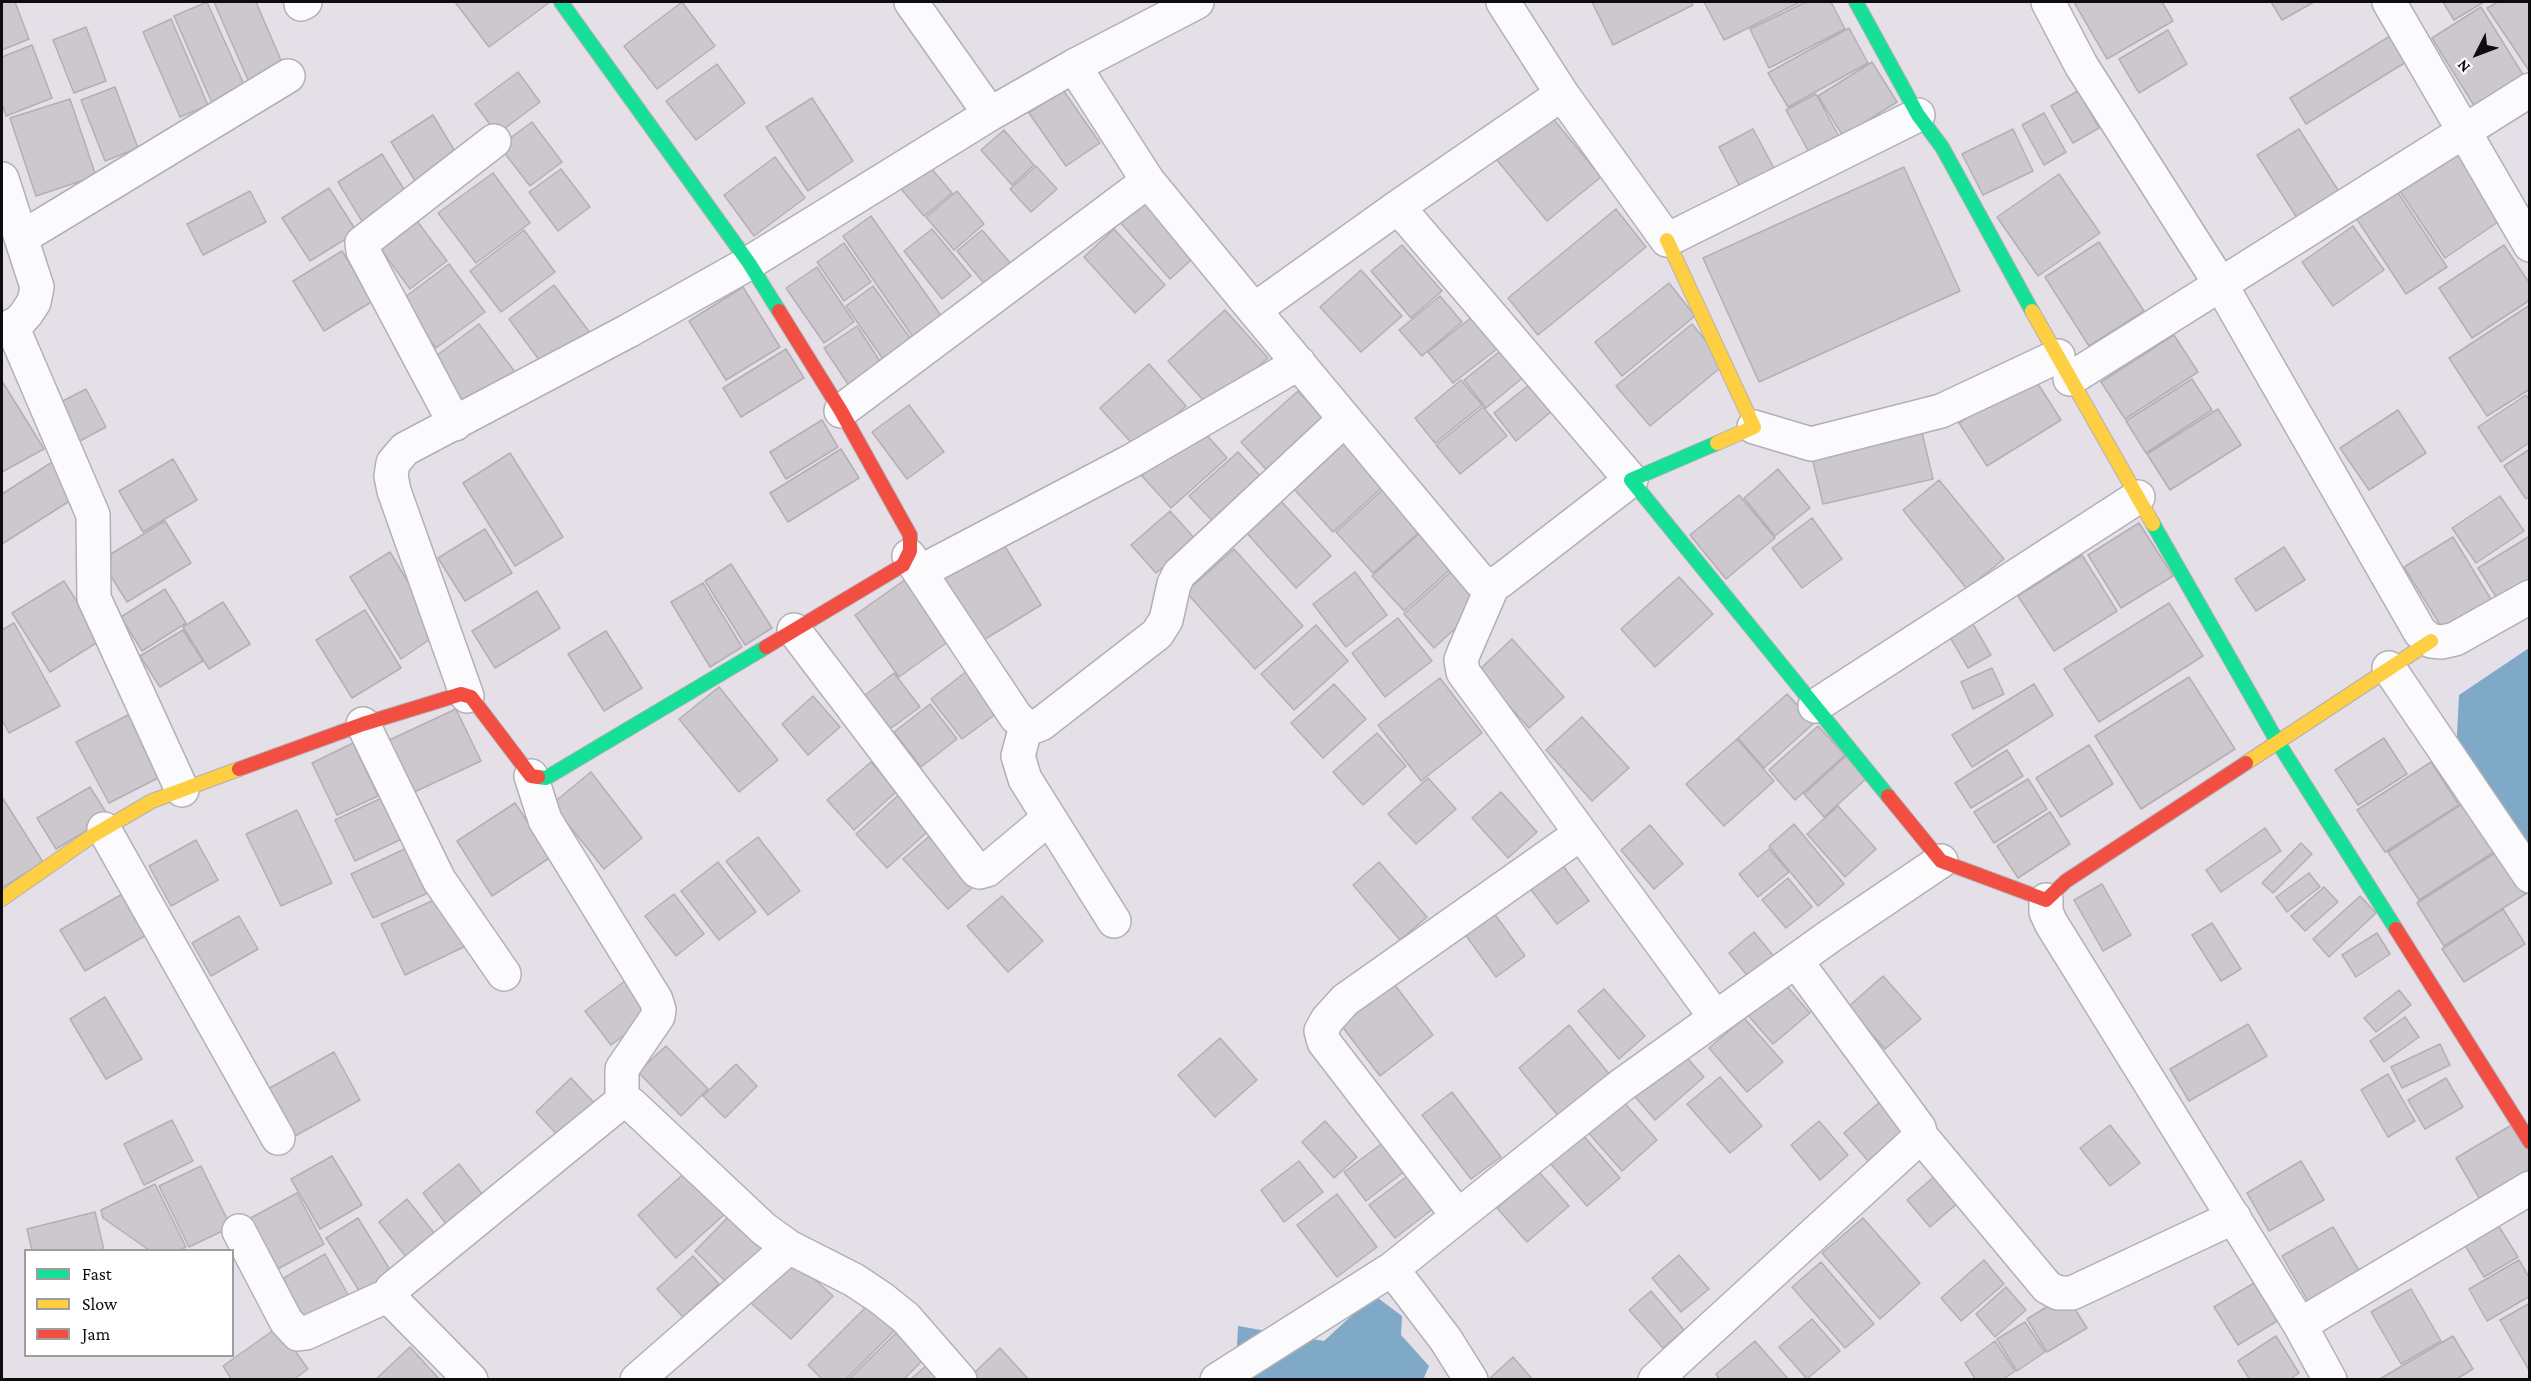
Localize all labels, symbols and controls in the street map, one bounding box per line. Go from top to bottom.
north arrow [2447,24,2507,84]
text: N [2453,57,2473,76]
legend [24,1249,234,1357]
text: Fast [82,1264,112,1284]
text: Slow [82,1294,117,1314]
text: Jam [82,1324,110,1344]

